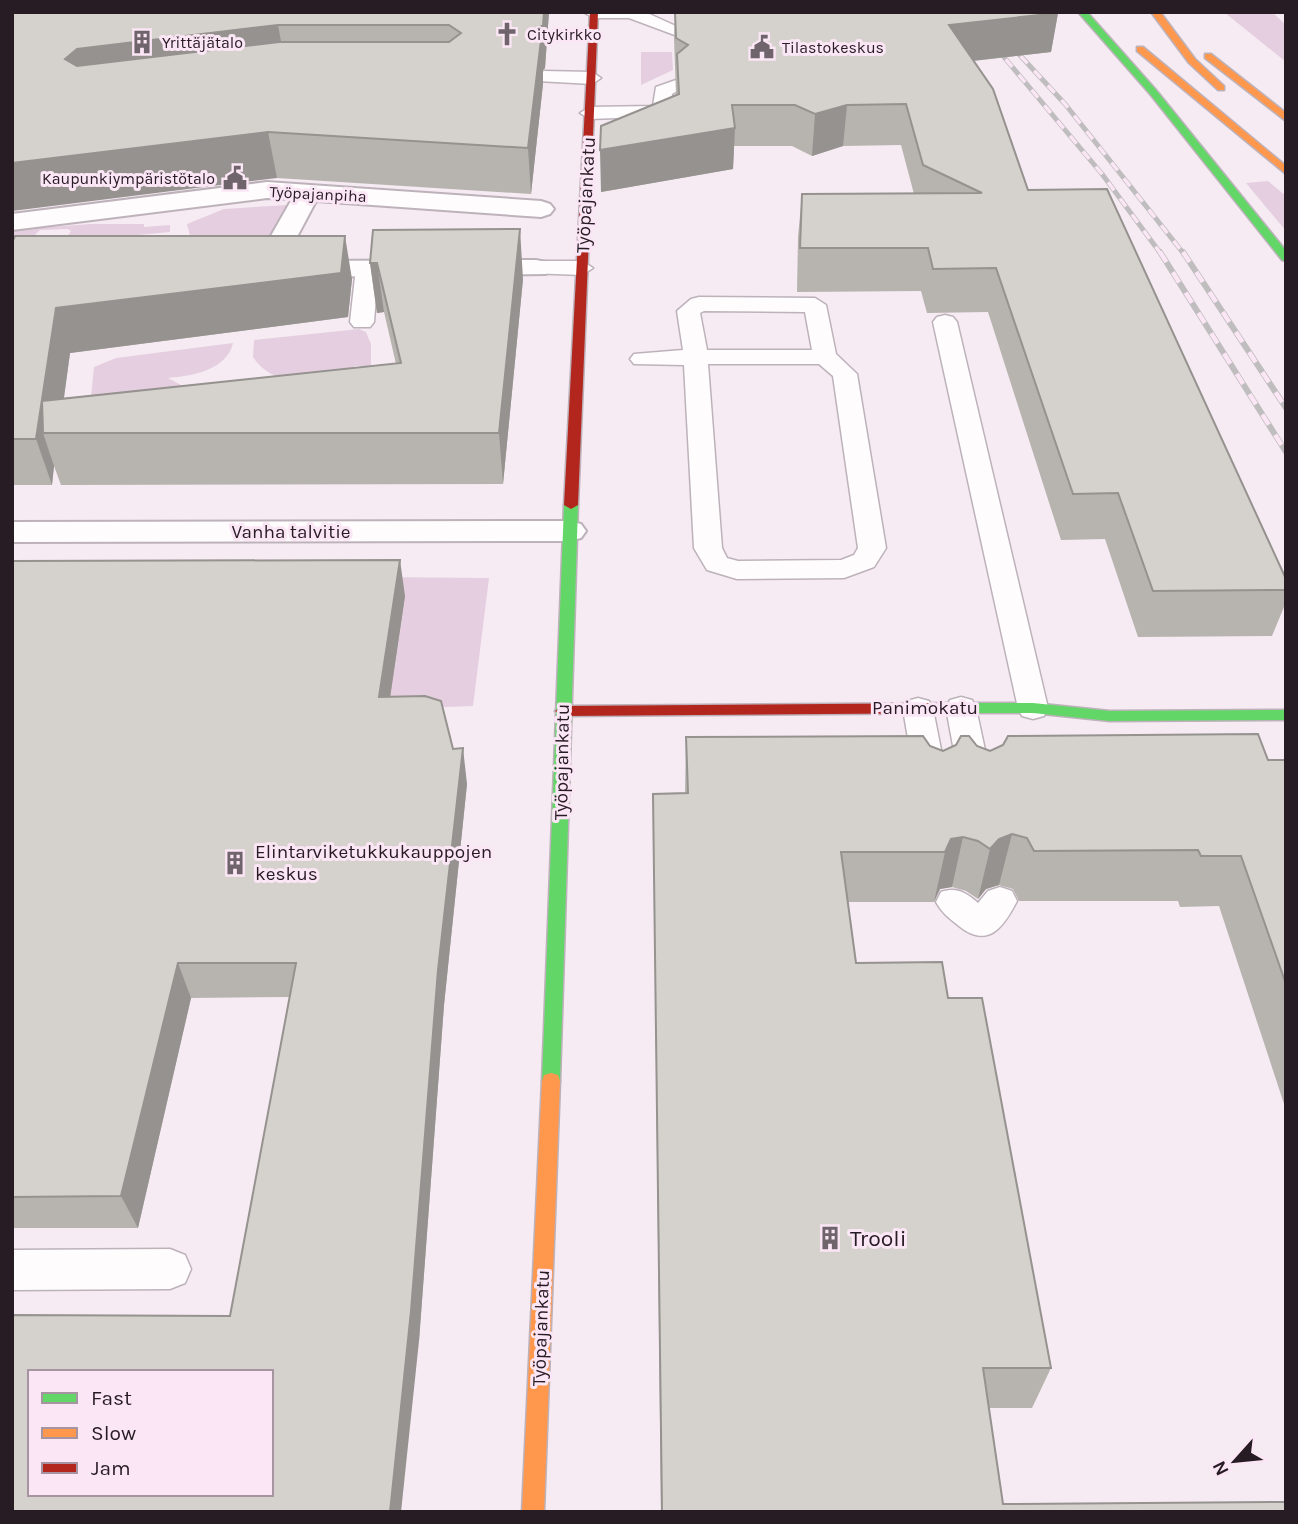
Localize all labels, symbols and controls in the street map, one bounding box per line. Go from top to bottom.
church icon: Citykirkko [493,20,521,48]
place label: Citykirkko [527,25,601,44]
building icon: Yrittäjätalo [128,28,156,56]
place label: Yrittäjätalo [162,33,243,52]
public building icon: Tilastokeskus [748,33,776,61]
place label: Tilastokeskus [782,38,884,57]
street label: Työpajankatu [572,136,600,254]
public building icon: Kaupunkiympäristötalo [221,164,249,192]
place label: Kaupunkiympäristötalo [42,169,215,188]
street label: Työpajanpiha [269,182,367,206]
street label: Vanha talvitie [231,521,351,543]
street label: Panimokatu [872,697,978,719]
street label: Työpajankatu [550,704,574,820]
place label: Elintarviketukkukauppojen keskus [255,841,492,885]
building icon: Elintarviketukkukauppojen keskus [221,849,249,877]
building icon: Trooli [816,1224,844,1252]
place label: Trooli [850,1225,907,1252]
street label: Työpajankatu [528,1269,554,1387]
legend [28,1370,273,1496]
text: Fast [91,1386,132,1410]
text: Slow [91,1421,136,1445]
north arrow [1200,1426,1270,1496]
text: Jam [91,1456,131,1480]
text: N [1208,1457,1234,1479]

